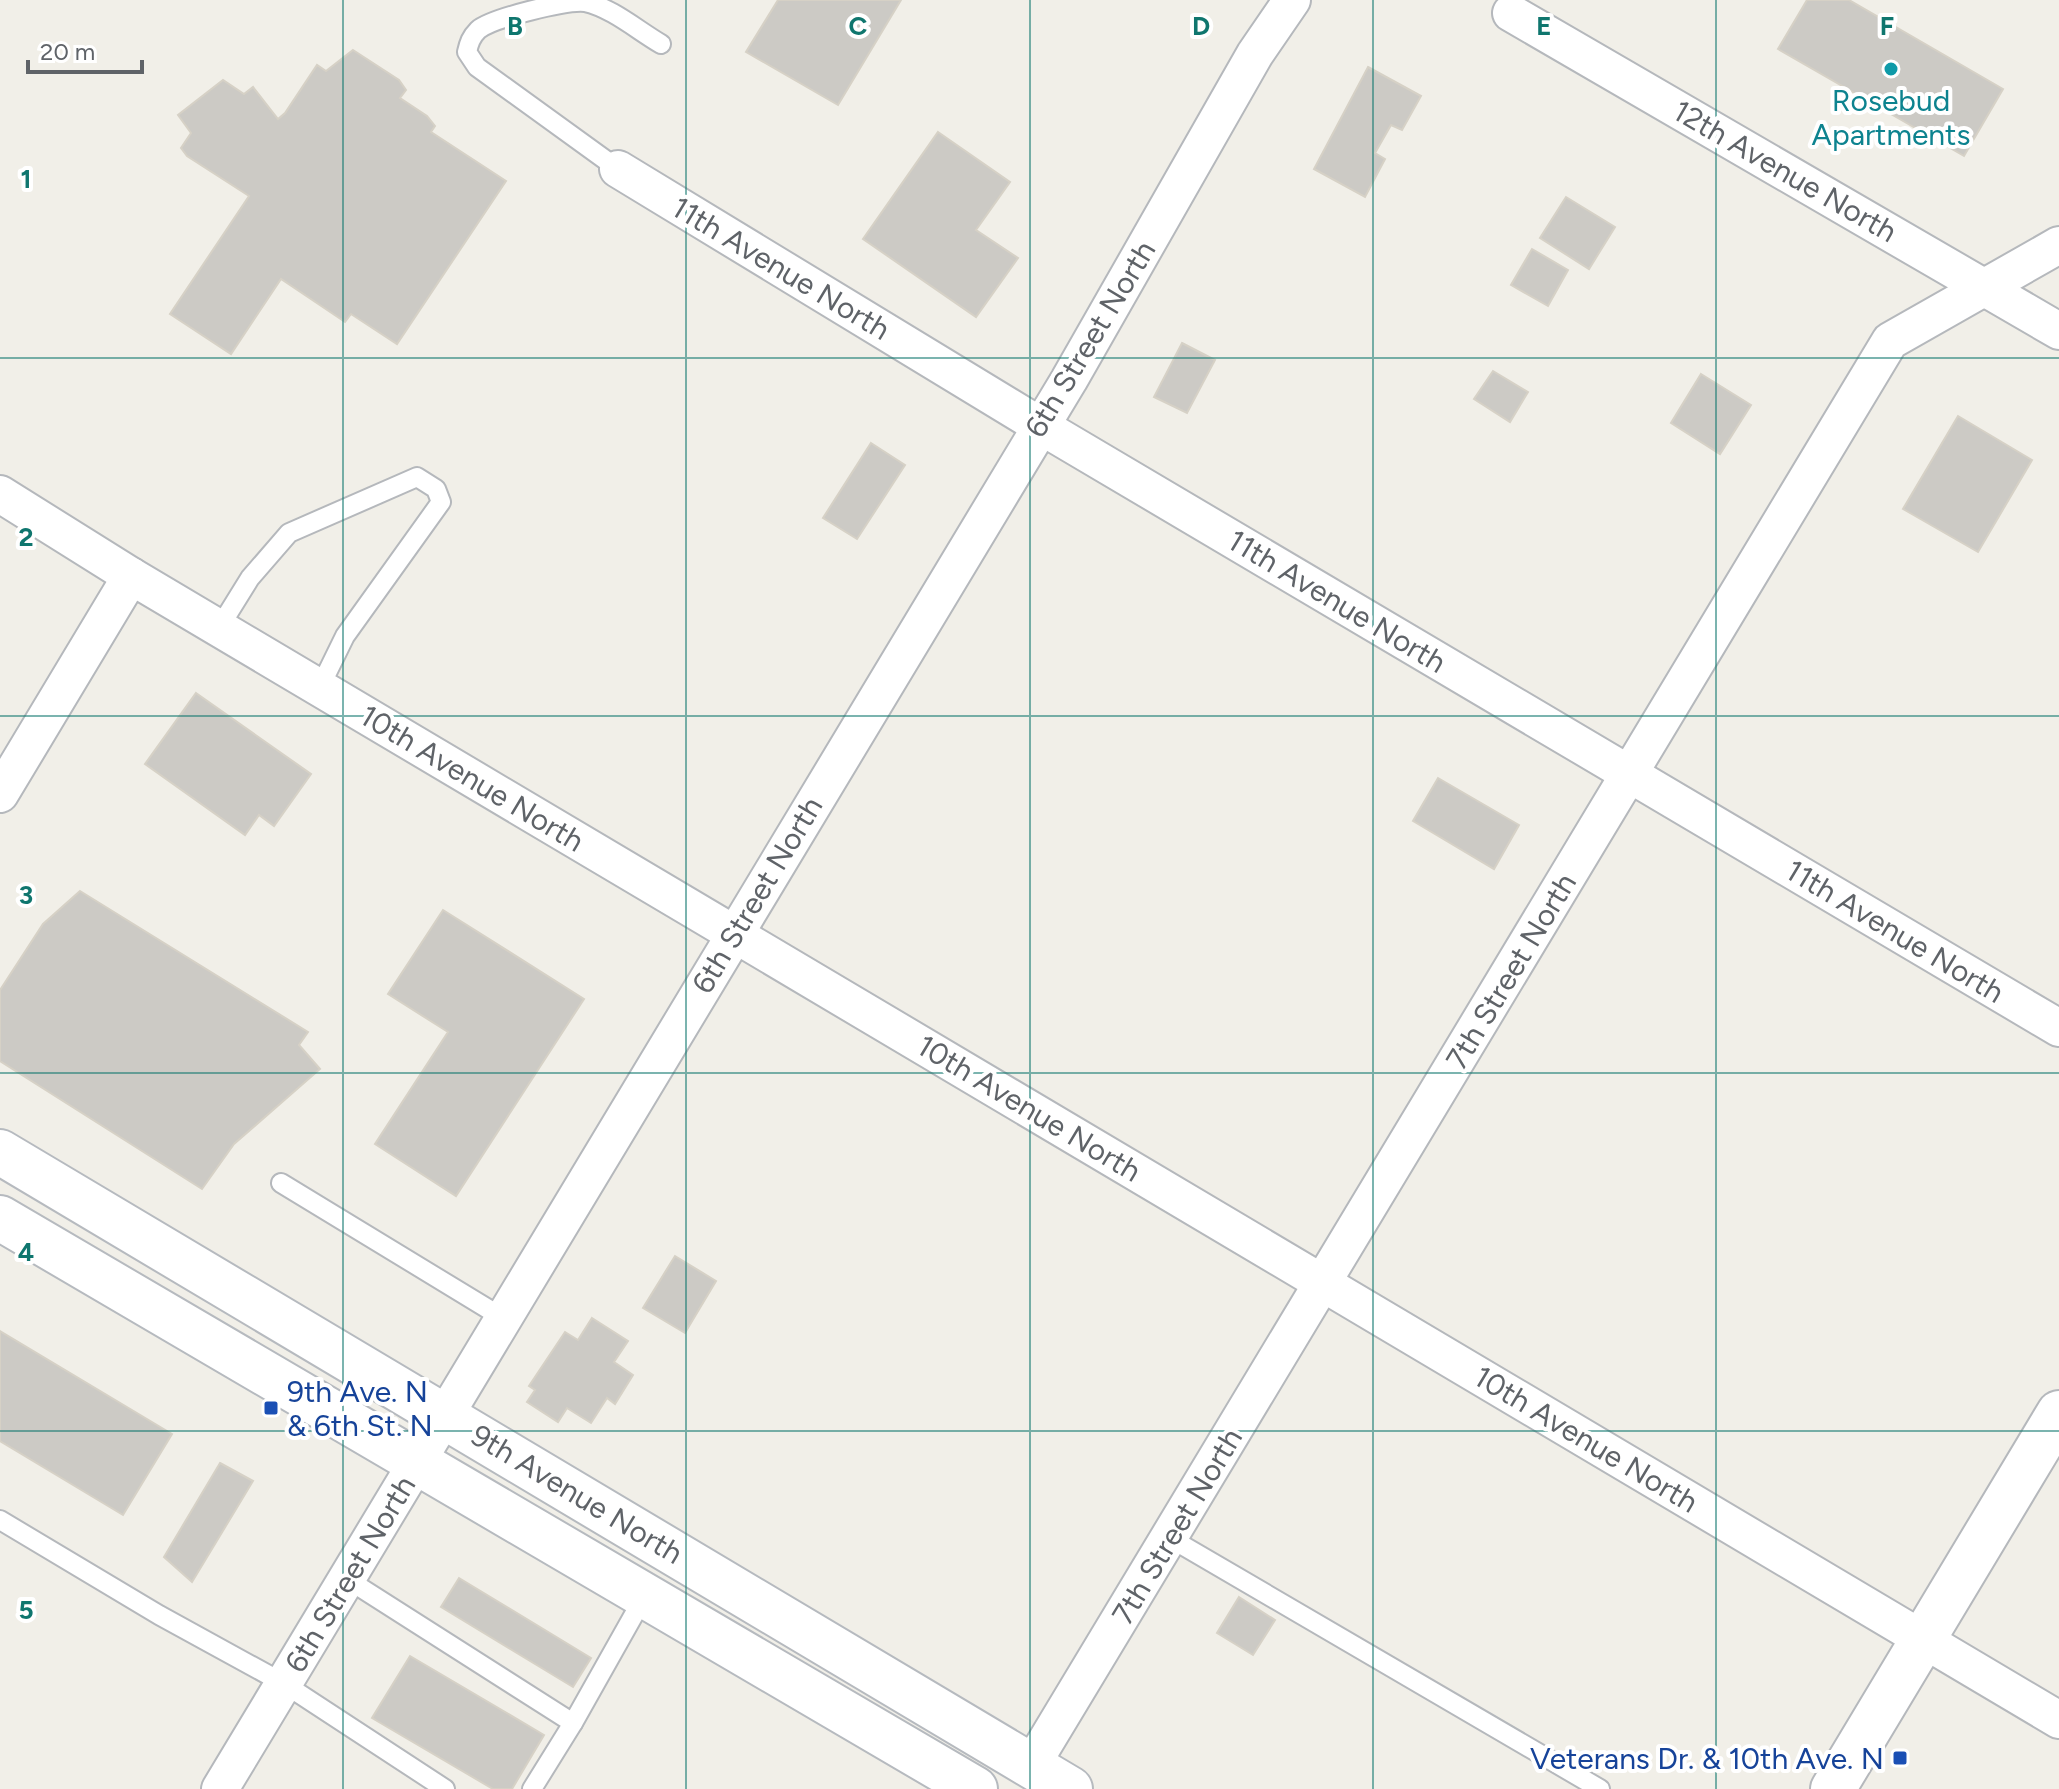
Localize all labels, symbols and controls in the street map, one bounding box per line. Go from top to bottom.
text: B [507,10,523,42]
text: C [849,10,868,42]
text: D [1192,10,1210,42]
text: E [1536,10,1552,42]
text: F [1880,10,1894,42]
scale bar [28,24,142,74]
text: 20 m [40,37,95,66]
marker: Rosebud Apartments [1882,60,1900,78]
place label: Rosebud Apartments [1812,82,1970,153]
street label: 12th Avenue North [1666,92,1904,250]
text: 1 [21,163,31,195]
street label: 11th Avenue North [665,188,897,348]
street label: 6th Street North [1017,234,1163,444]
text: 2 [18,521,34,553]
street label: 11th Avenue North [1221,521,1453,681]
street label: 10th Avenue North [353,697,591,859]
street label: 6th Street North [684,790,830,1000]
street label: 11th Avenue North [1779,851,2011,1011]
street label: 7th Street North [1438,866,1584,1076]
text: 3 [19,879,33,911]
street label: 10th Avenue North [910,1027,1148,1189]
text: 4 [18,1236,34,1268]
street label: 10th Avenue North [1467,1358,1705,1520]
place label: 9th Ave. N & 6th St. N [287,1373,433,1444]
marker: 9th Ave. N & 6th St. N [262,1399,280,1417]
street label: 9th Avenue North [465,1416,689,1572]
street label: 7th Street North [1104,1421,1250,1631]
street label: 6th Street North [277,1469,423,1679]
text: 5 [18,1594,34,1626]
place label: Veterans Dr. & 10th Ave. N [1530,1740,1884,1777]
marker: Veterans Dr. & 10th Ave. N [1891,1749,1909,1767]

